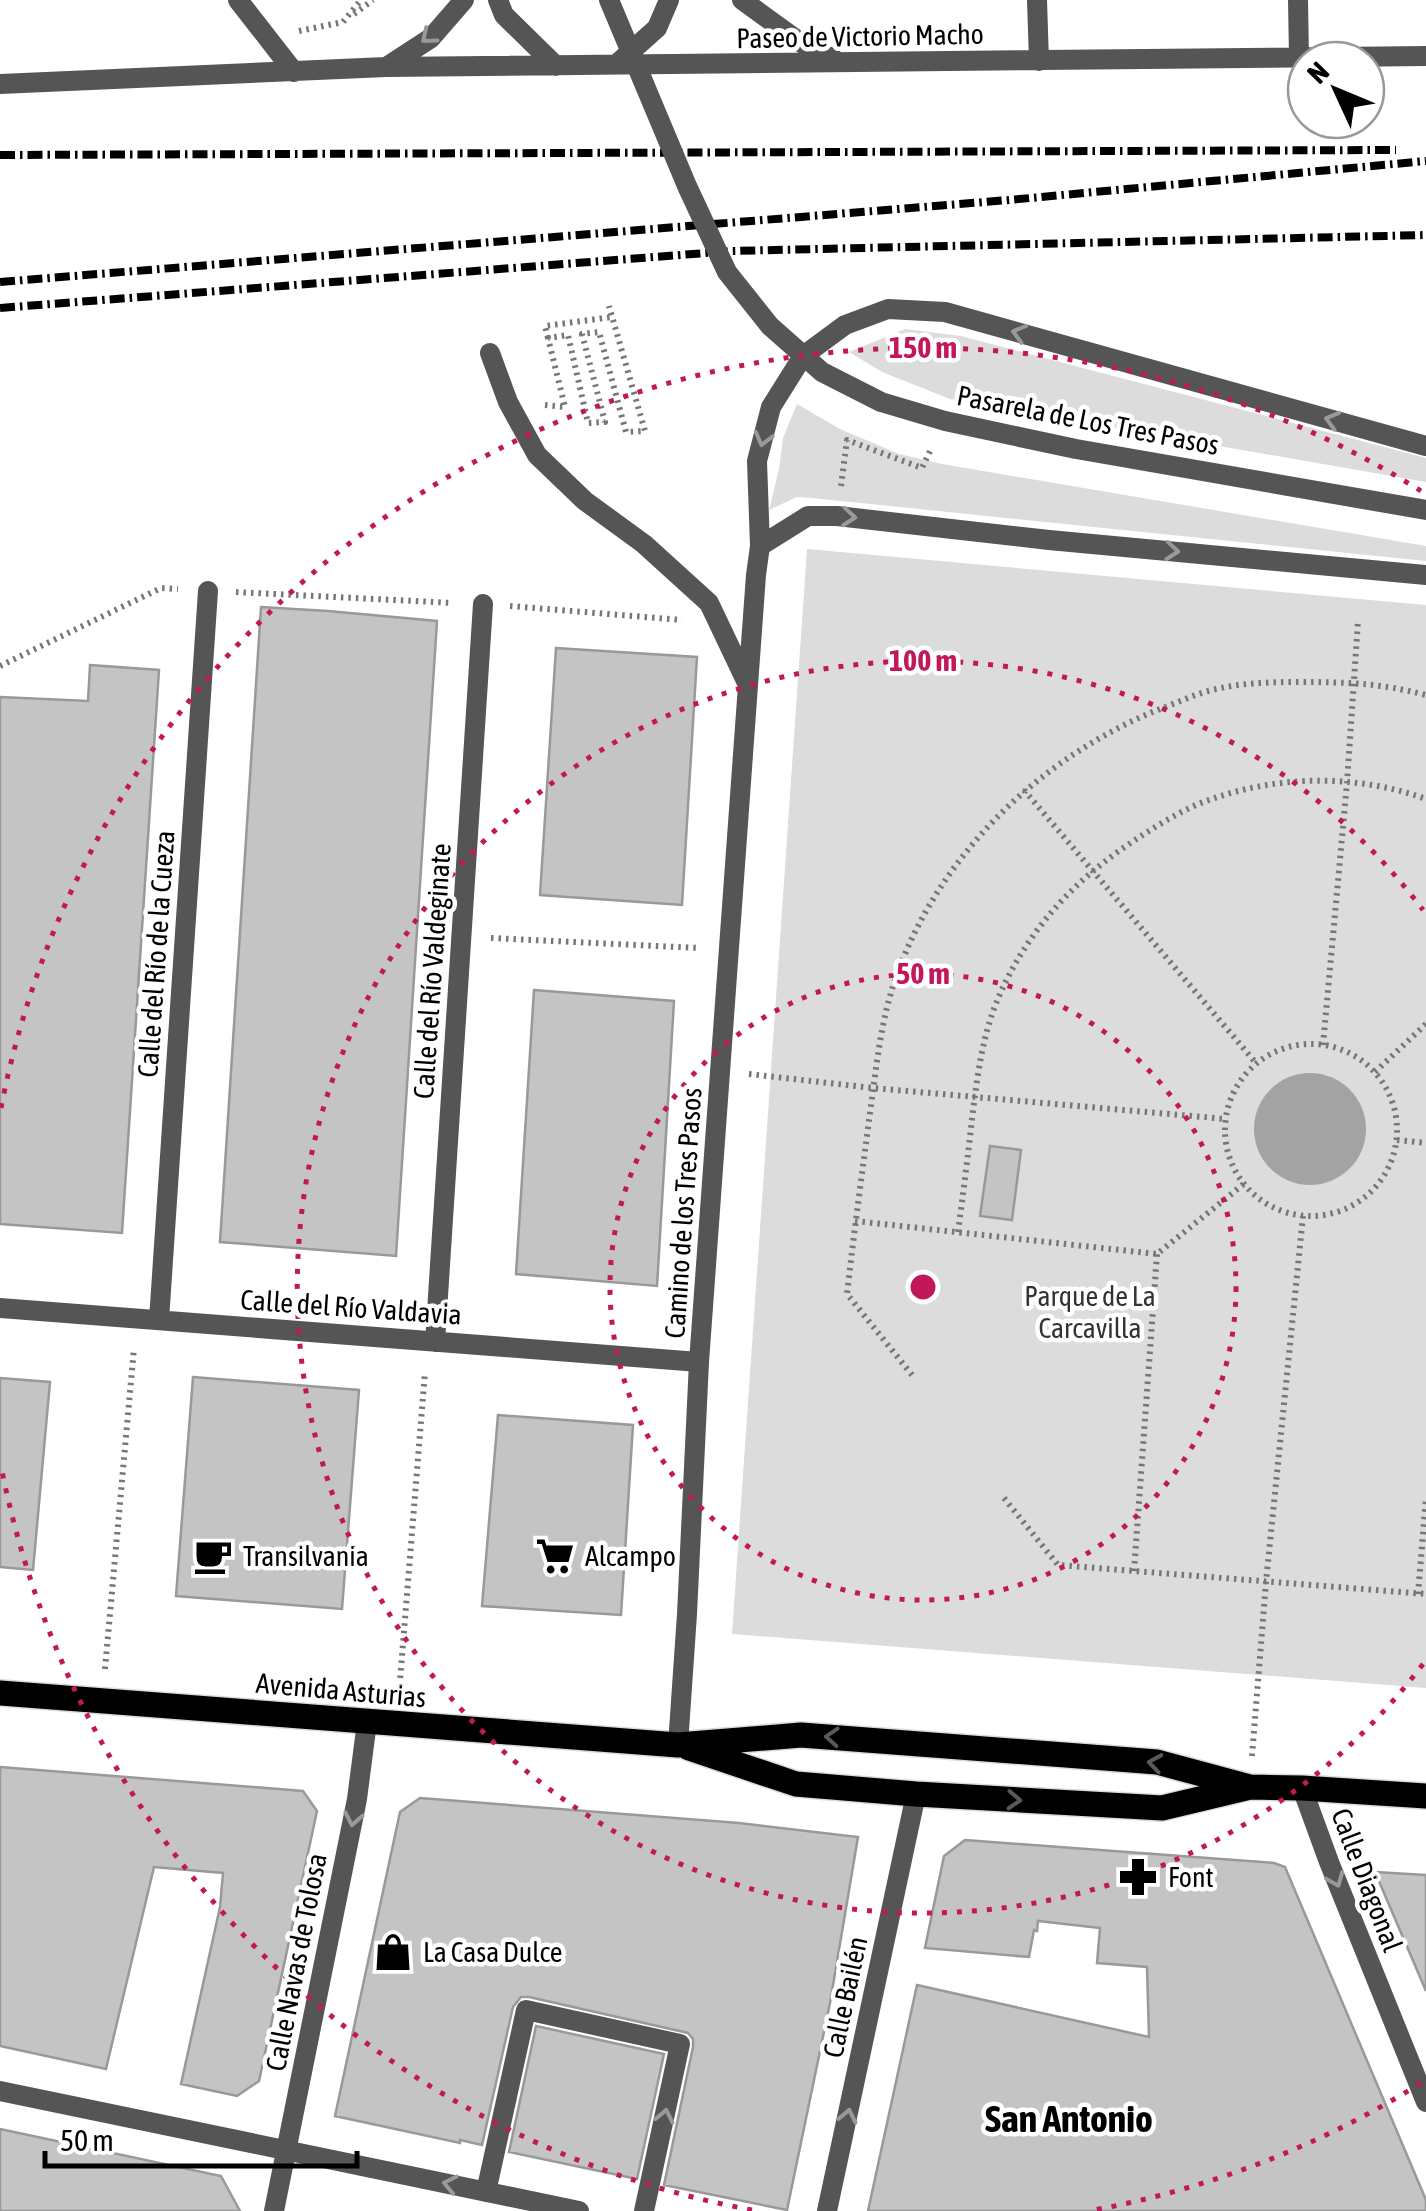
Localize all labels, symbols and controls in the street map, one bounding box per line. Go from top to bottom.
street label: Paseo de Victorio Macho [736,18,984,54]
one-way arrow [422,25,440,43]
north arrow [1286,40,1386,140]
text: N [1301,56,1335,90]
one-way arrow [1011,324,1028,345]
text: 150 m [889,330,957,364]
street label: Pasarela de Los Tres Pasos [954,379,1222,461]
one-way arrow [1324,410,1341,431]
one-way arrow [753,430,774,447]
one-way arrow [841,506,857,528]
one-way arrow [1164,540,1180,562]
text: 100 m [889,643,957,677]
street label: Calle del Río de la Cueza [131,829,181,1079]
street label: Calle del Río Valdeginate [407,842,457,1100]
text: 50 m [896,956,950,990]
street label: Camino de los Tres Pasos [658,1087,708,1339]
centre of rings [905,1269,941,1305]
park label: Parque de La Carcavilla [1024,1280,1156,1344]
street label: Calle del Río Valdavia [239,1283,463,1331]
cafe icon: Transilvania [192,1535,234,1577]
supermarket icon: Alcampo [534,1535,576,1577]
place label: Transilvania [243,1540,369,1572]
place label: Alcampo [585,1540,676,1572]
street label: Avenida Asturias [255,1667,427,1713]
one-way arrow [823,1727,839,1749]
one-way arrow [1147,1754,1164,1775]
one-way arrow [1006,1789,1022,1810]
street label: Calle Diagonal [1325,1804,1409,1957]
one-way arrow [343,1810,364,1827]
street label: Calle Navas de Tolosa [259,1850,333,2074]
pharmacy icon: Font [1117,1856,1159,1898]
place label: Font [1168,1861,1214,1893]
one-way arrow [1325,1870,1345,1887]
shop icon: La Casa Dulce [372,1931,414,1973]
street label: Calle Bailén [817,1934,873,2060]
place label: La Casa Dulce [423,1936,562,1968]
district label: San Antonio [985,2097,1153,2140]
scale bar [45,2106,358,2168]
one-way arrow [653,2108,674,2125]
one-way arrow [836,2108,857,2125]
text: 50 m [60,2123,114,2157]
one-way arrow [441,2175,458,2196]

